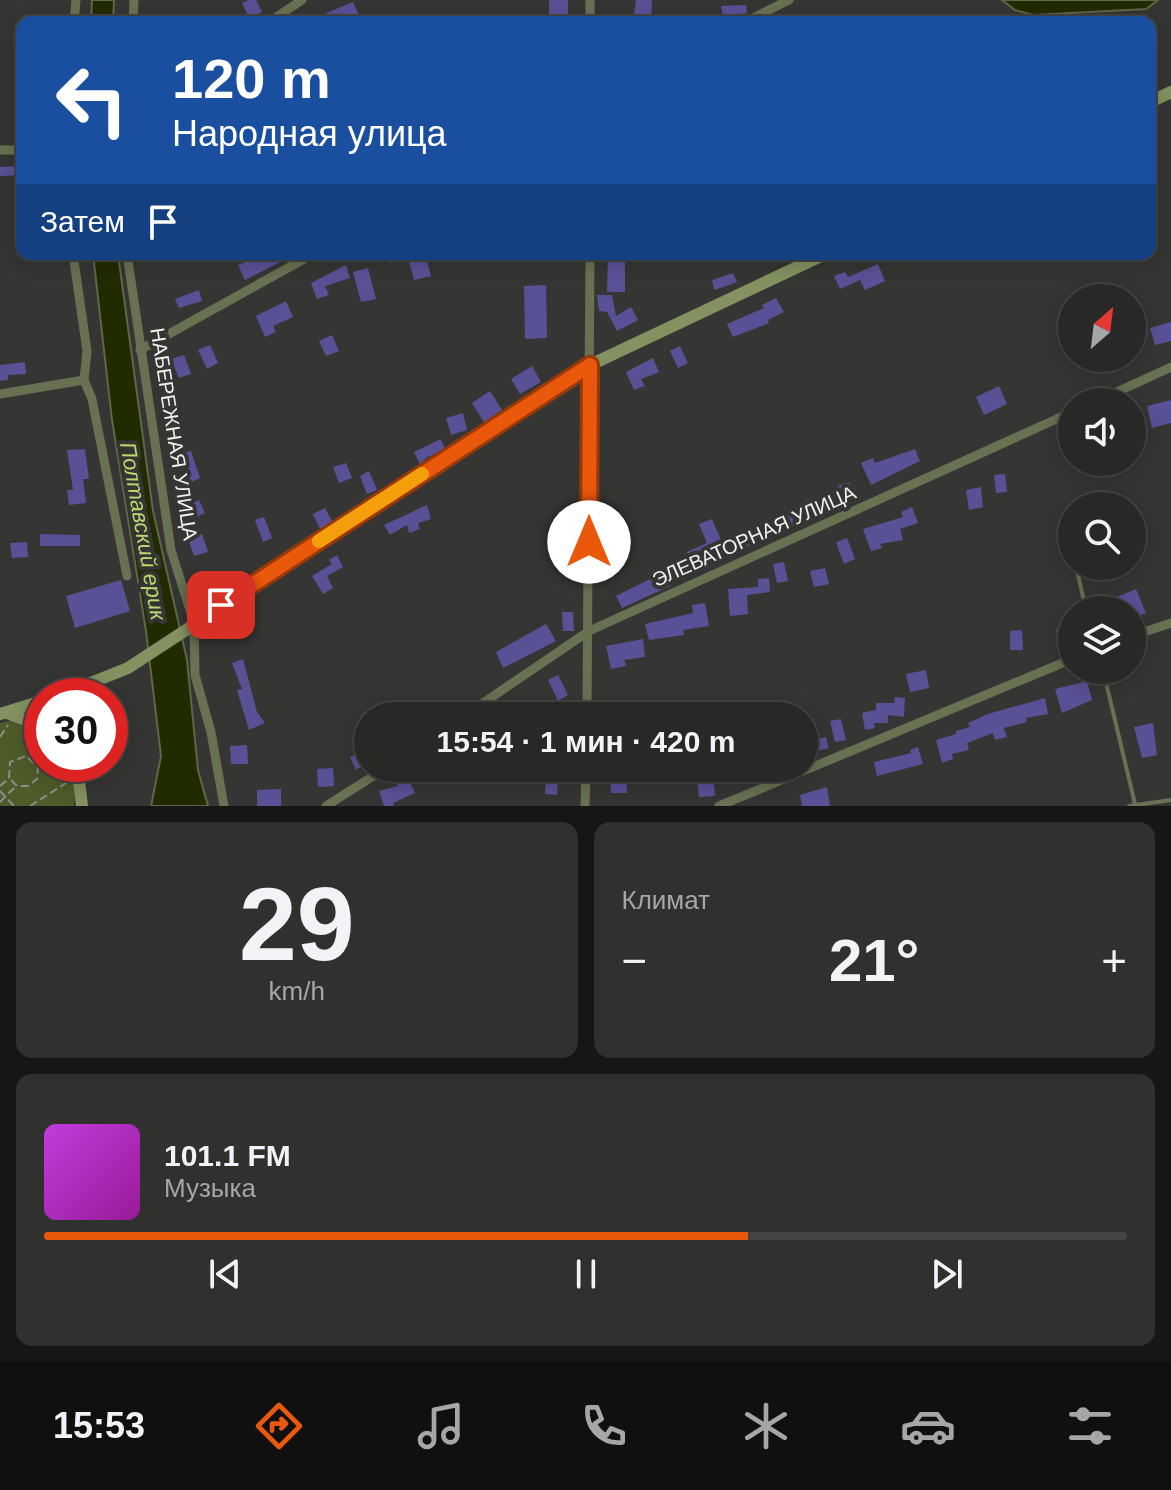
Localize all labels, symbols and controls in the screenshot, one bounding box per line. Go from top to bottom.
text: 120 m [172,47,331,110]
icon: left [40,48,144,152]
text: Народная улица [172,113,447,154]
icon: arrive [141,200,185,244]
text: Затем [40,205,125,238]
north arrow [1058,284,1146,372]
map controls [1058,284,1146,684]
street label: НАБЕРЕЖНАЯ УЛИЦА [146,326,202,542]
button: sound [1058,388,1146,476]
water label: Полтавский ерик [115,440,171,624]
street label: ЭЛЕВАТОРНАЯ УЛИЦА [649,481,860,591]
button: search [1058,492,1146,580]
position arrow [547,500,631,584]
pin [187,571,255,639]
icon: arrive [199,583,243,627]
button: layers [1058,596,1146,684]
speed limit sign: 30 [24,678,128,782]
text: 15:54 · 1 мин · 420 m [437,725,735,758]
text: 29 [239,866,355,982]
text: Климат [622,885,710,915]
text: 21° [829,927,920,994]
text: − [622,936,647,985]
text: + [1101,936,1127,985]
text: km/h [269,976,325,1006]
text: 101.1 FM [164,1139,291,1172]
text: Музыка [164,1173,256,1203]
icon: previous [203,1252,247,1296]
icon: pause [564,1252,608,1296]
icon: next [925,1252,969,1296]
icon: directions [251,1398,307,1454]
icon: music [413,1398,469,1454]
icon: phone [576,1398,632,1454]
icon: climate [738,1398,794,1454]
icon: car [900,1398,956,1454]
icon: filters [1062,1398,1118,1454]
text: 15:53 [53,1405,145,1446]

